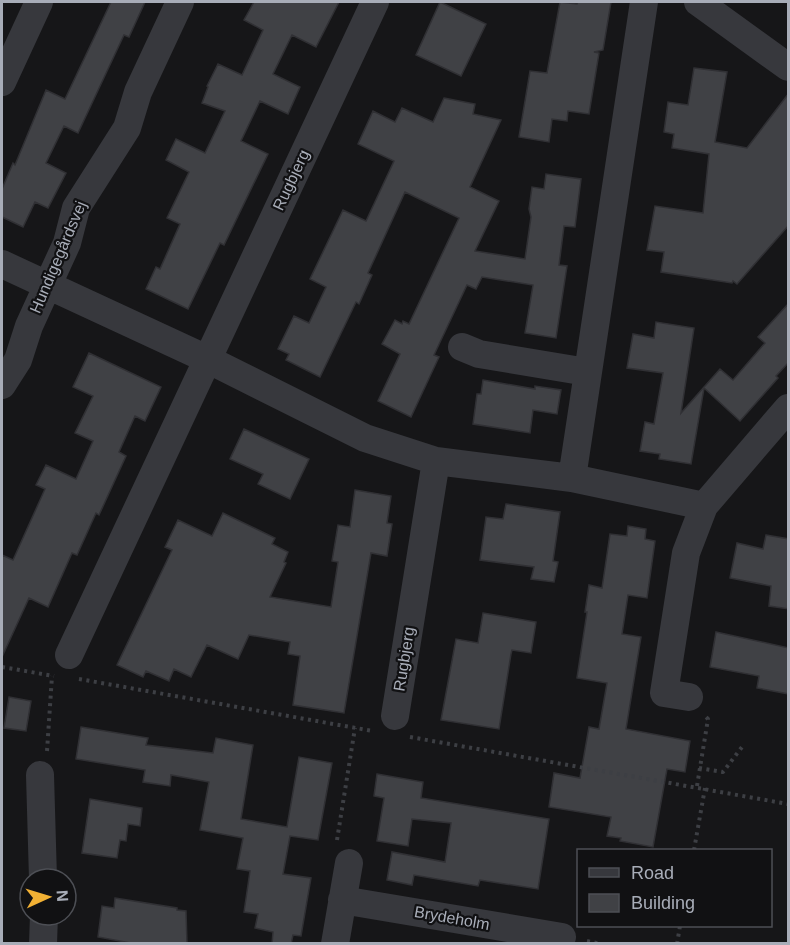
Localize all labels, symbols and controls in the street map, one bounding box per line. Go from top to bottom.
street label: Rugbjerg [270,147,312,213]
street label: Hundigegårdsvej [27,198,89,316]
street label: Rugbjerg [391,626,417,692]
legend [577,849,772,927]
text: Road [631,863,674,883]
north arrow [18,867,78,927]
text: N [54,890,71,902]
text: Building [631,893,695,913]
street label: Brydeholm [413,903,491,933]

